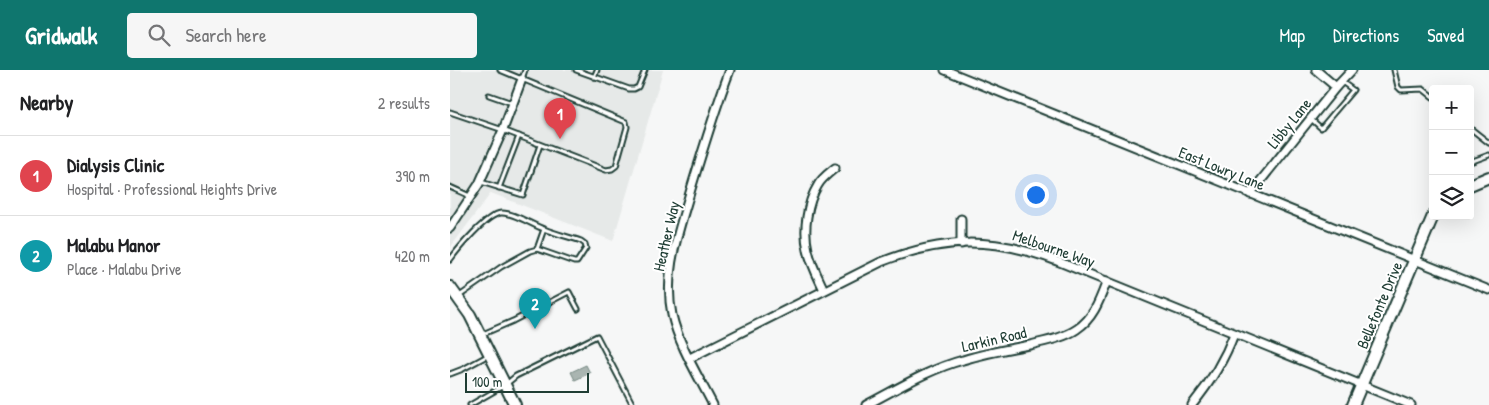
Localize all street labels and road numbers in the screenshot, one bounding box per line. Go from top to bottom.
street label: Libby Lane [1262,93,1317,153]
street label: East Lowry Lane [1176,141,1269,195]
street label: Heather Way [647,198,685,273]
street label: Melbourne Way [1010,224,1098,272]
street label: Bellefonte Drive [1351,257,1408,352]
street label: Larkin Road [959,321,1029,357]

